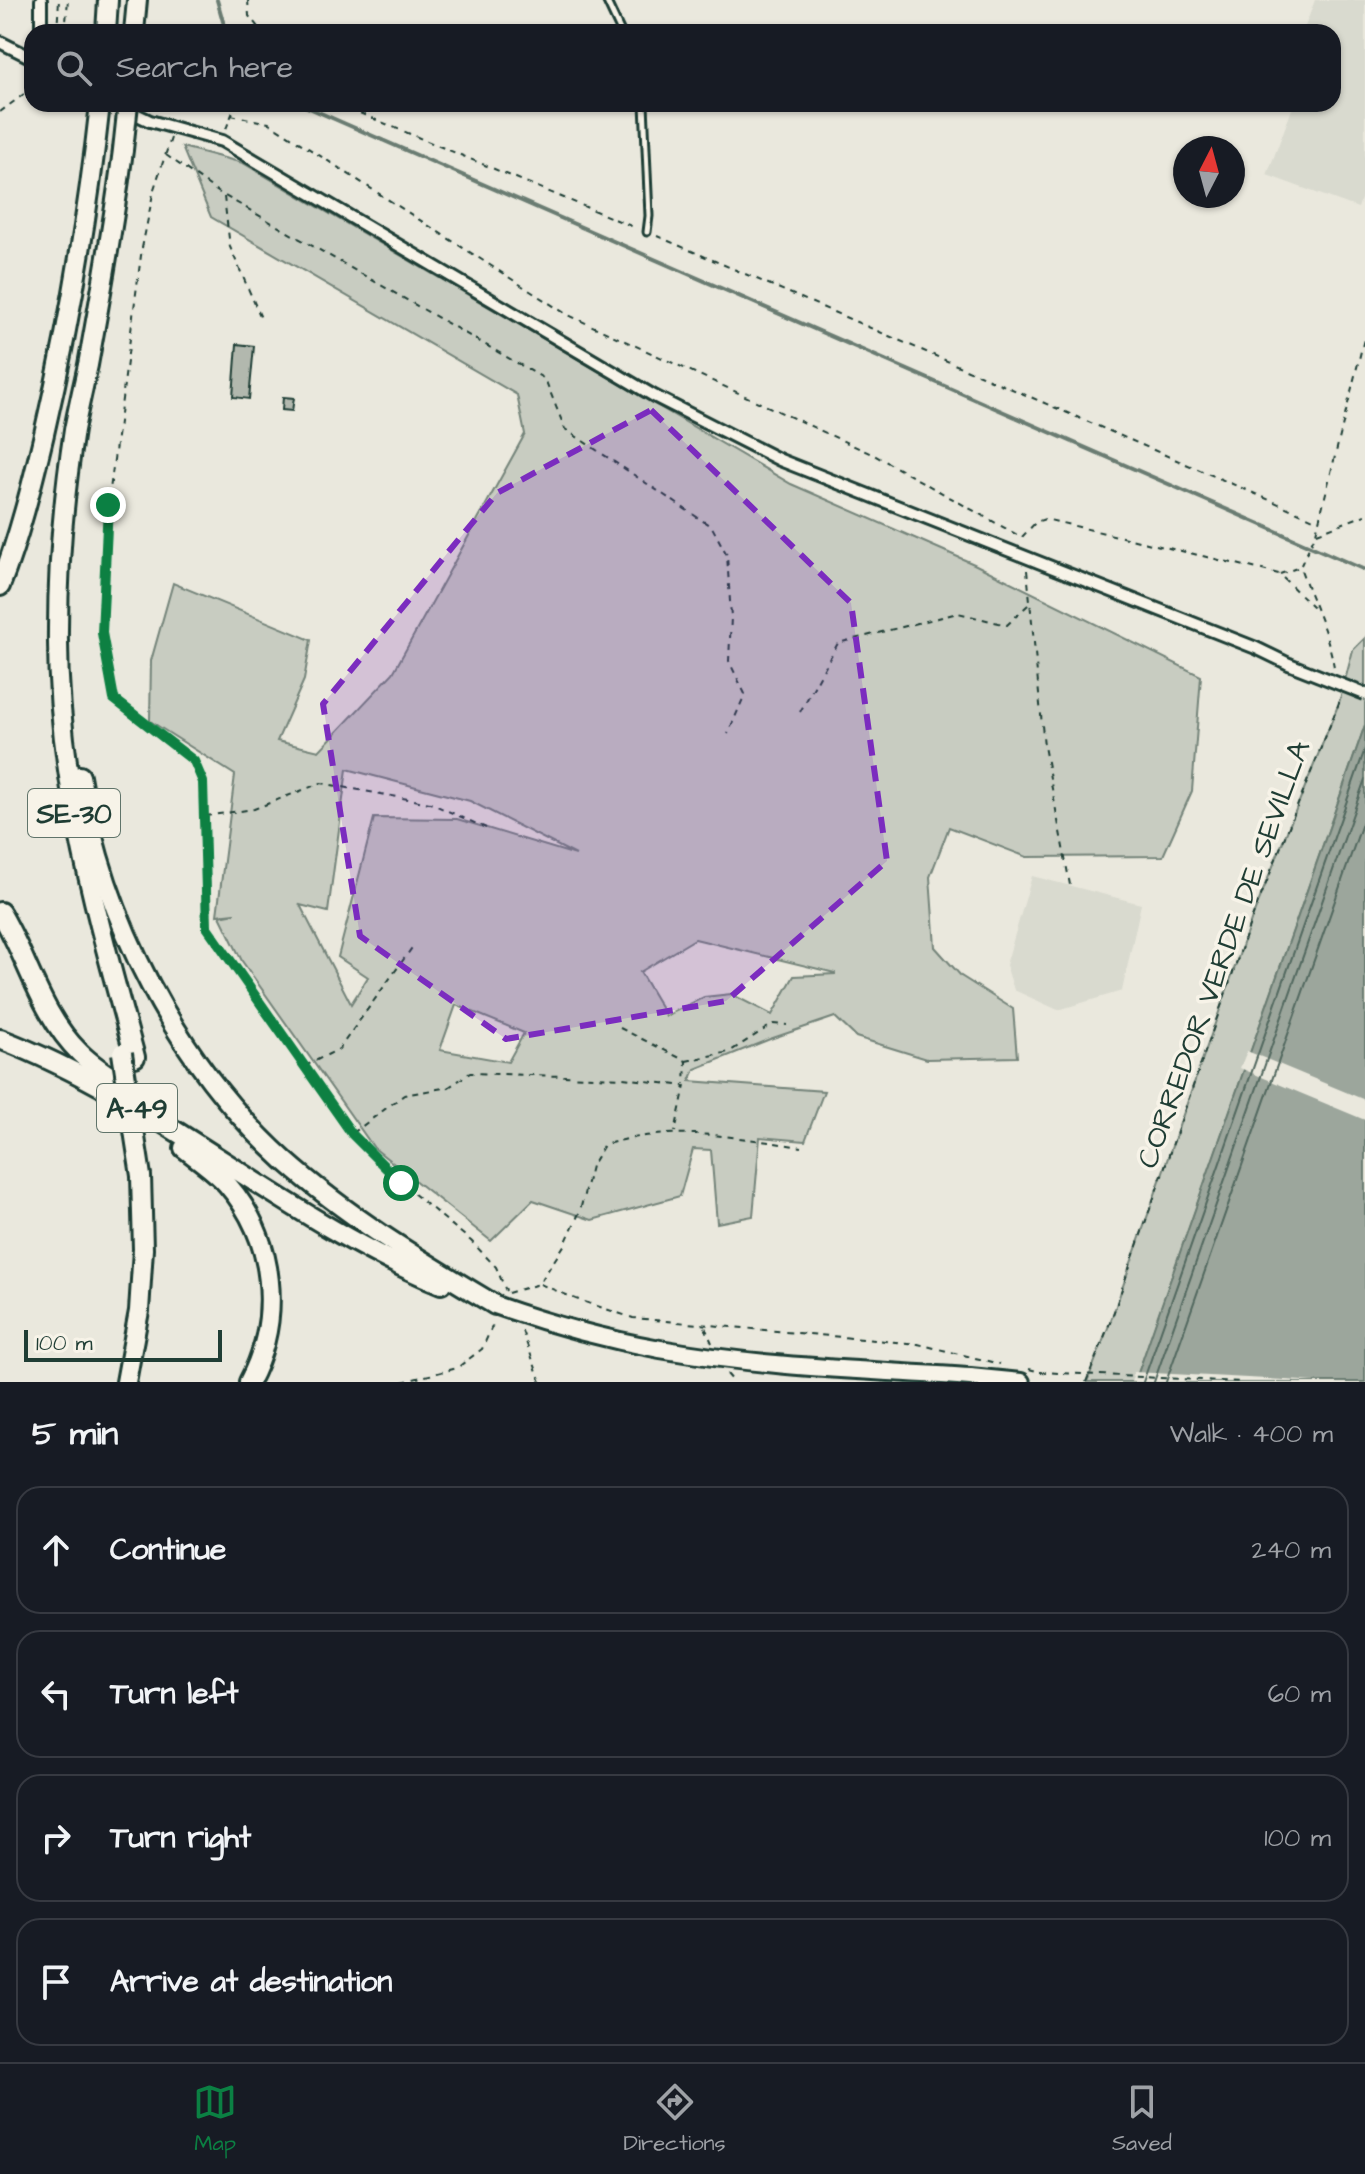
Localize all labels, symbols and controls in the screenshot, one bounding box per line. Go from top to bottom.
search box [24,24,1341,112]
icon: search [52,46,96,90]
text: Search here [116,47,293,89]
north arrow [1173,136,1245,208]
route end [90,487,126,523]
street label: CORREDOR VERDE DE SEVILLA [1127,735,1321,1174]
road number: SE-30 [28,789,120,837]
road number: A-49 [97,1084,177,1132]
route start [383,1165,419,1201]
scale bar [24,1326,222,1362]
text: 100 m [36,1328,93,1359]
text: 5 min [32,1410,118,1458]
text: Walk · 400 m [1170,1416,1333,1452]
icon: ahead [34,1528,78,1572]
text: Continue [110,1529,226,1571]
text: 240 m [1251,1532,1331,1568]
icon: left [34,1672,78,1716]
text: Turn left [110,1673,238,1715]
text: 60 m [1268,1676,1331,1712]
icon: right [34,1816,78,1860]
text: Turn right [110,1817,251,1859]
text: 100 m [1264,1820,1331,1856]
icon: arrive [34,1960,78,2004]
text: Arrive at destination [110,1961,392,2003]
tab: Map [193,2080,237,2159]
tab: Directions [623,2080,726,2159]
tab: Saved [1112,2080,1172,2159]

